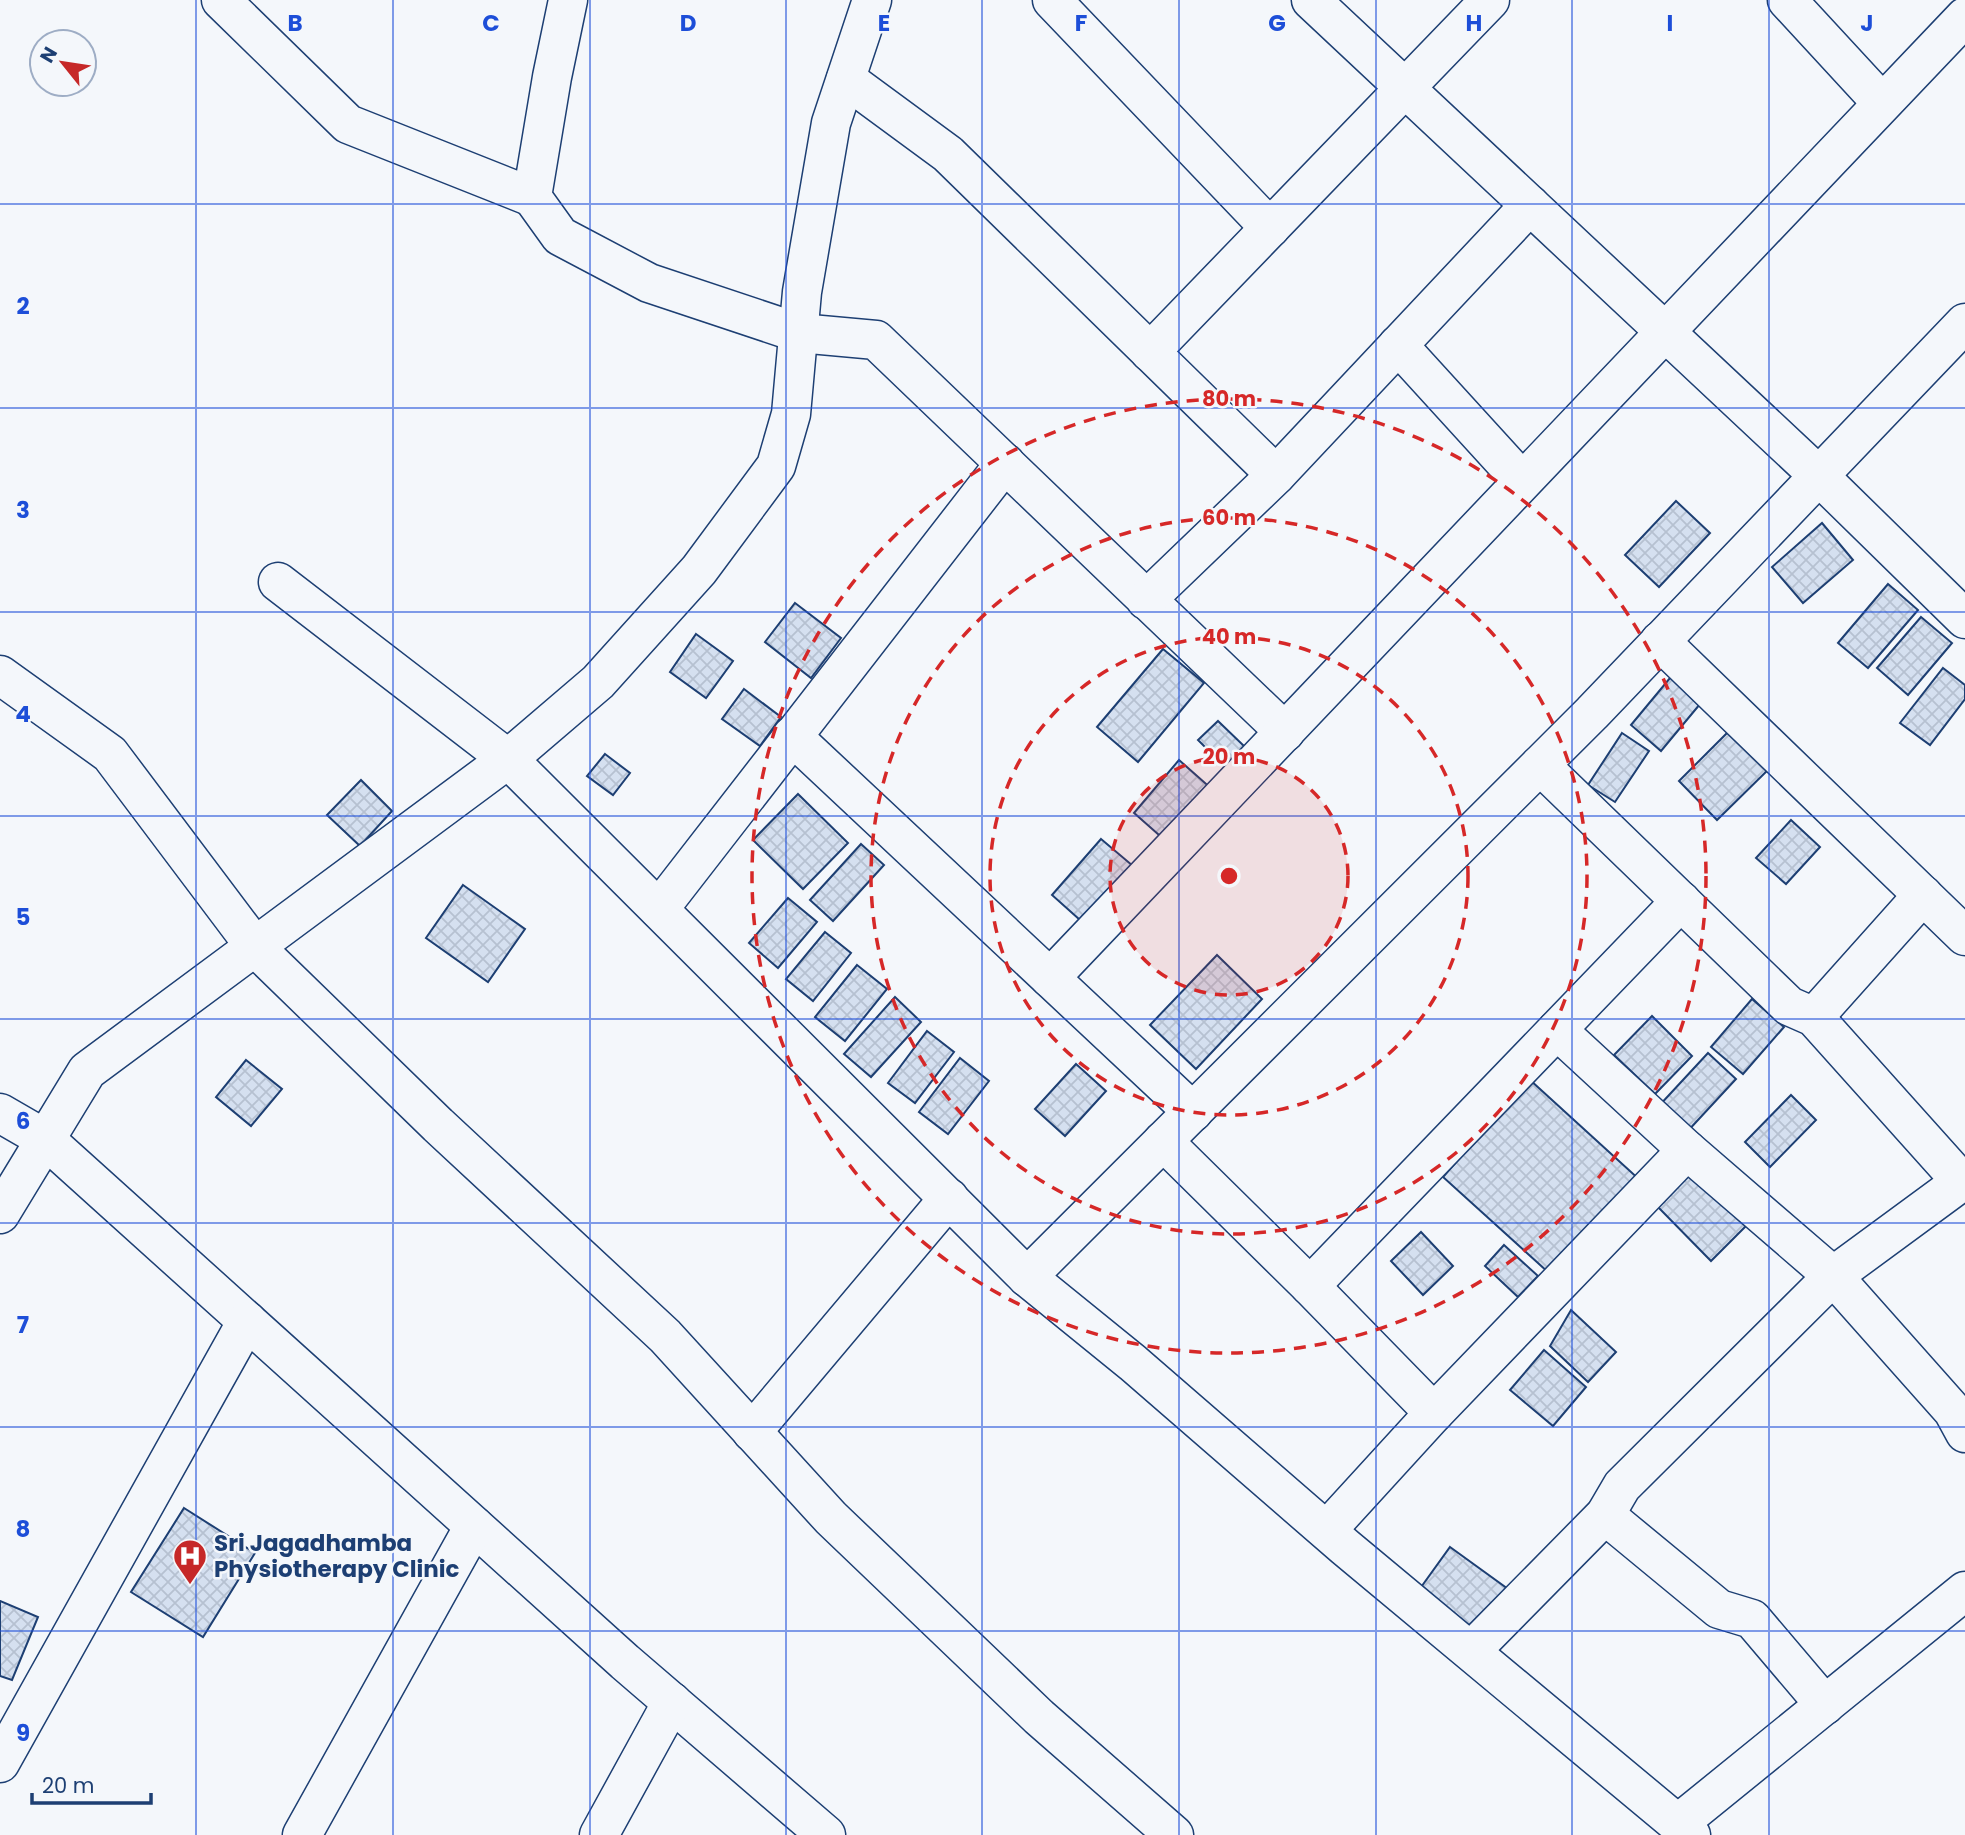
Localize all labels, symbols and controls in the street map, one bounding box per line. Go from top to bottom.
text: B [287,7,303,39]
text: C [482,7,500,39]
text: D [680,7,696,39]
text: E [878,7,890,39]
text: F [1075,7,1087,39]
text: G [1268,7,1286,39]
text: H [1466,7,1482,39]
text: I [1667,7,1673,39]
text: J [1860,7,1874,39]
north arrow [28,28,98,98]
text: N [33,42,64,68]
text: 2 [16,290,30,322]
text: 80 m [1202,384,1256,413]
text: 3 [16,494,30,526]
text: 60 m [1202,503,1256,532]
text: 40 m [1202,622,1256,651]
text: 4 [15,698,31,730]
text: 20 m [1203,742,1255,771]
centre of rings [1217,864,1241,888]
text: 5 [16,901,30,933]
text: 6 [16,1105,30,1137]
text: 7 [17,1309,29,1341]
text: 8 [16,1513,30,1545]
place label: Sri Jagadhamba Physiotherapy Clinic [214,1527,460,1585]
hospital icon: Sri Jagadhamba Physiotherapy Clinic [171,1537,209,1586]
text: 9 [16,1717,30,1749]
scale bar [32,1762,150,1806]
text: 20 m [42,1771,95,1800]

